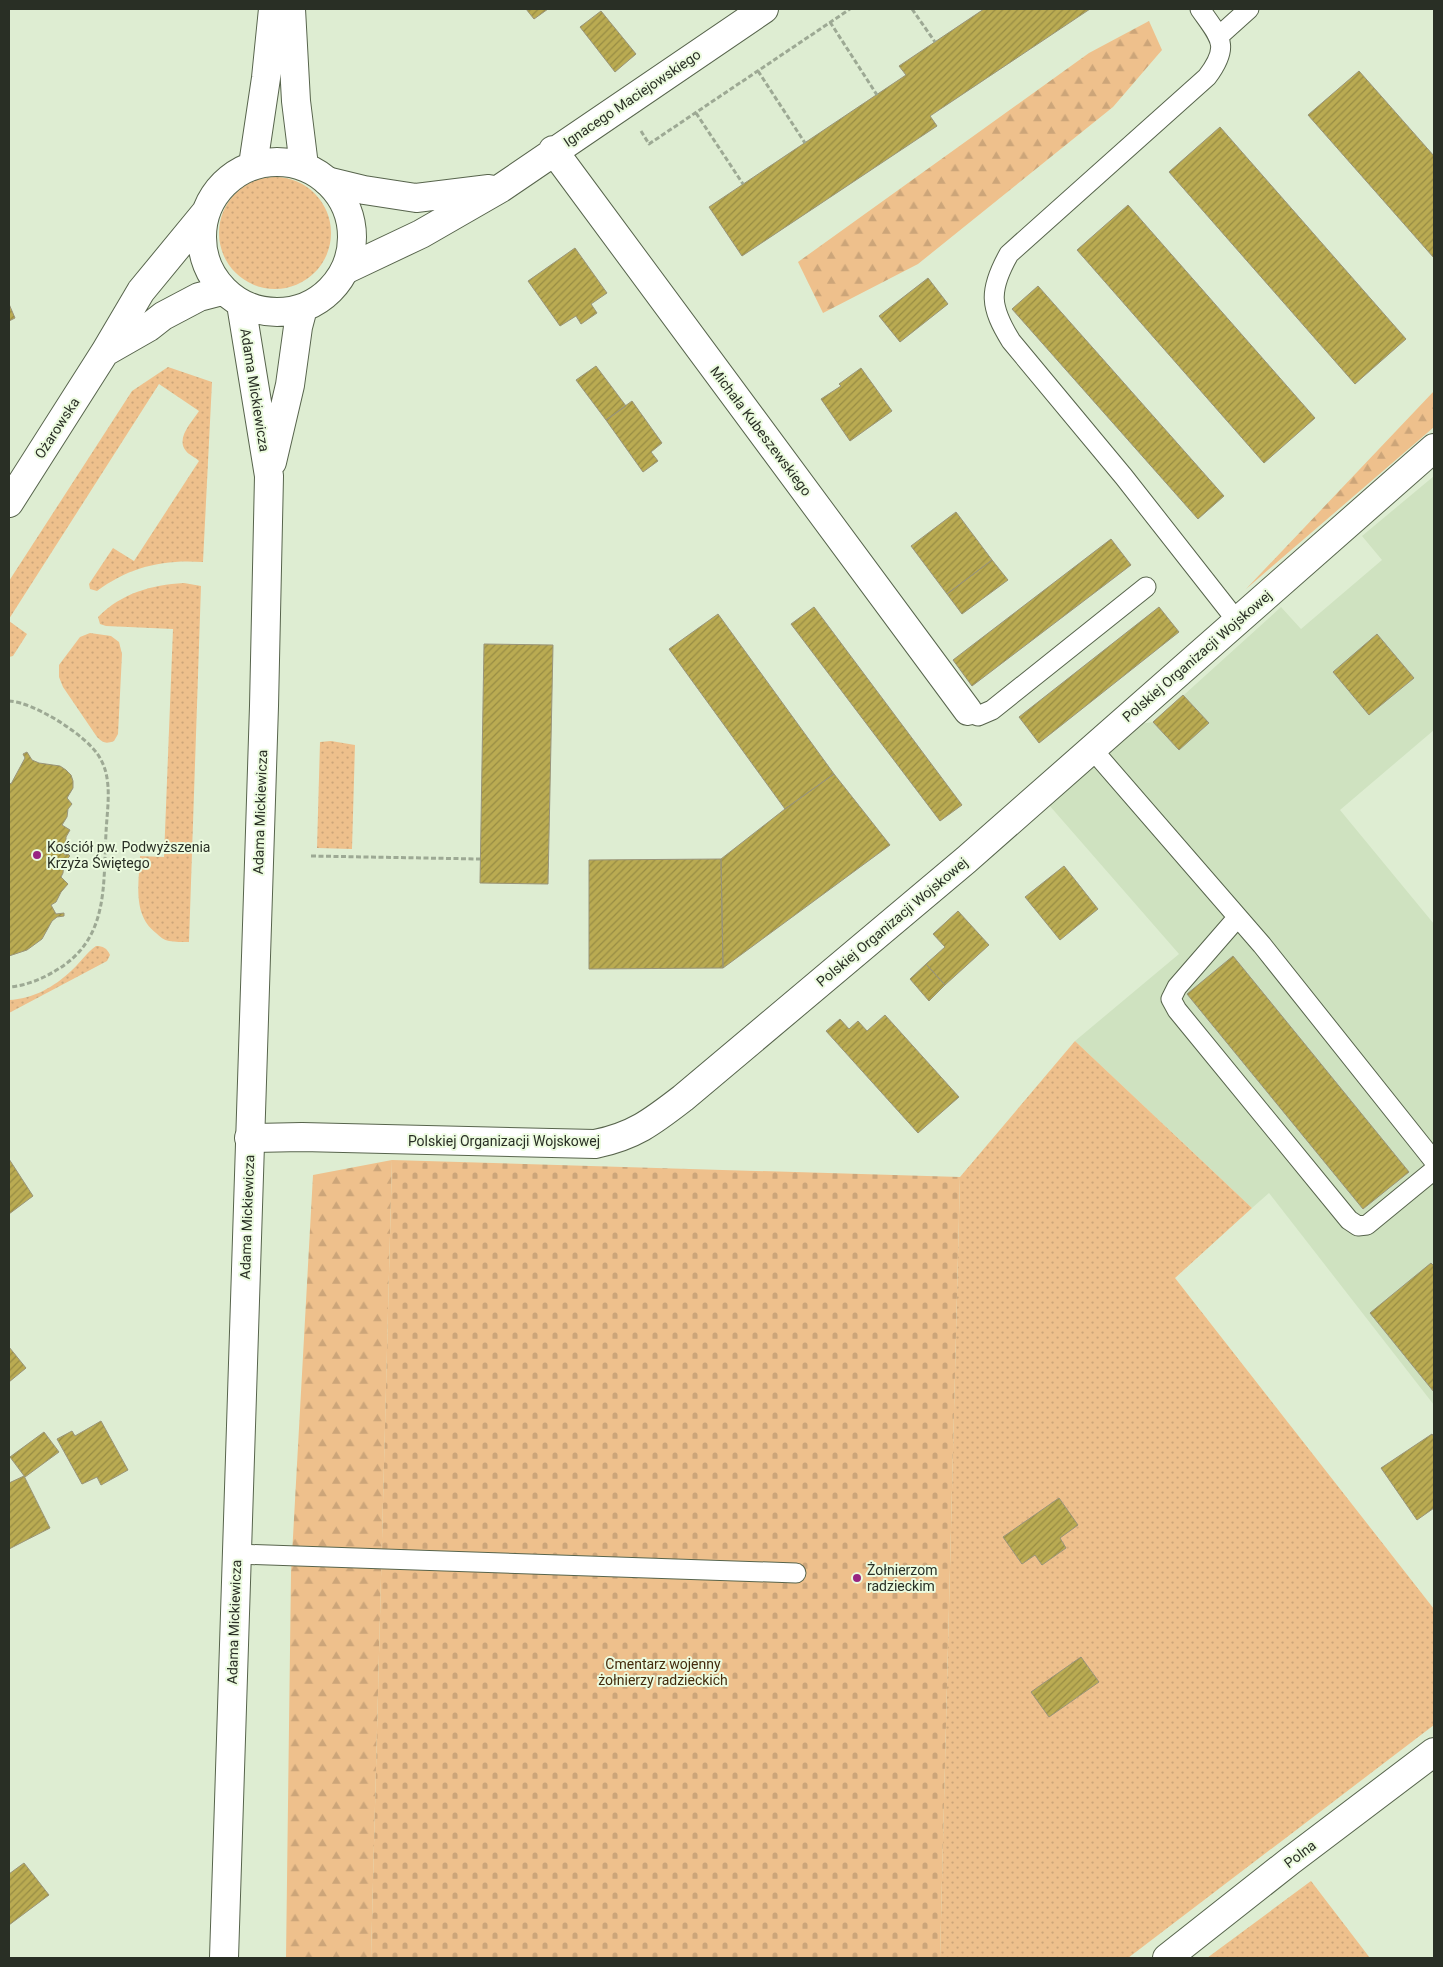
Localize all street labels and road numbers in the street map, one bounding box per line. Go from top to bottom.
street label: Ignacego Maciejowskiego [560,46,704,150]
street label: Adama Mickiewicza [237,327,273,453]
street label: Michała Kubeszewskiego [707,363,815,499]
street label: Ożarowska [31,395,83,461]
street label: Polskiej Organizacji Wojskowej [1119,587,1275,725]
street label: Adama Mickiewicza [250,749,270,875]
street label: Polskiej Organizacji Wojskowej [813,854,971,990]
street label: Polskiej Organizacji Wojskowej [408,1133,600,1149]
street label: Adama Mickiewicza [237,1154,257,1280]
street label: Adama Mickiewicza [224,1559,244,1685]
street label: Polna [1281,1837,1319,1871]

